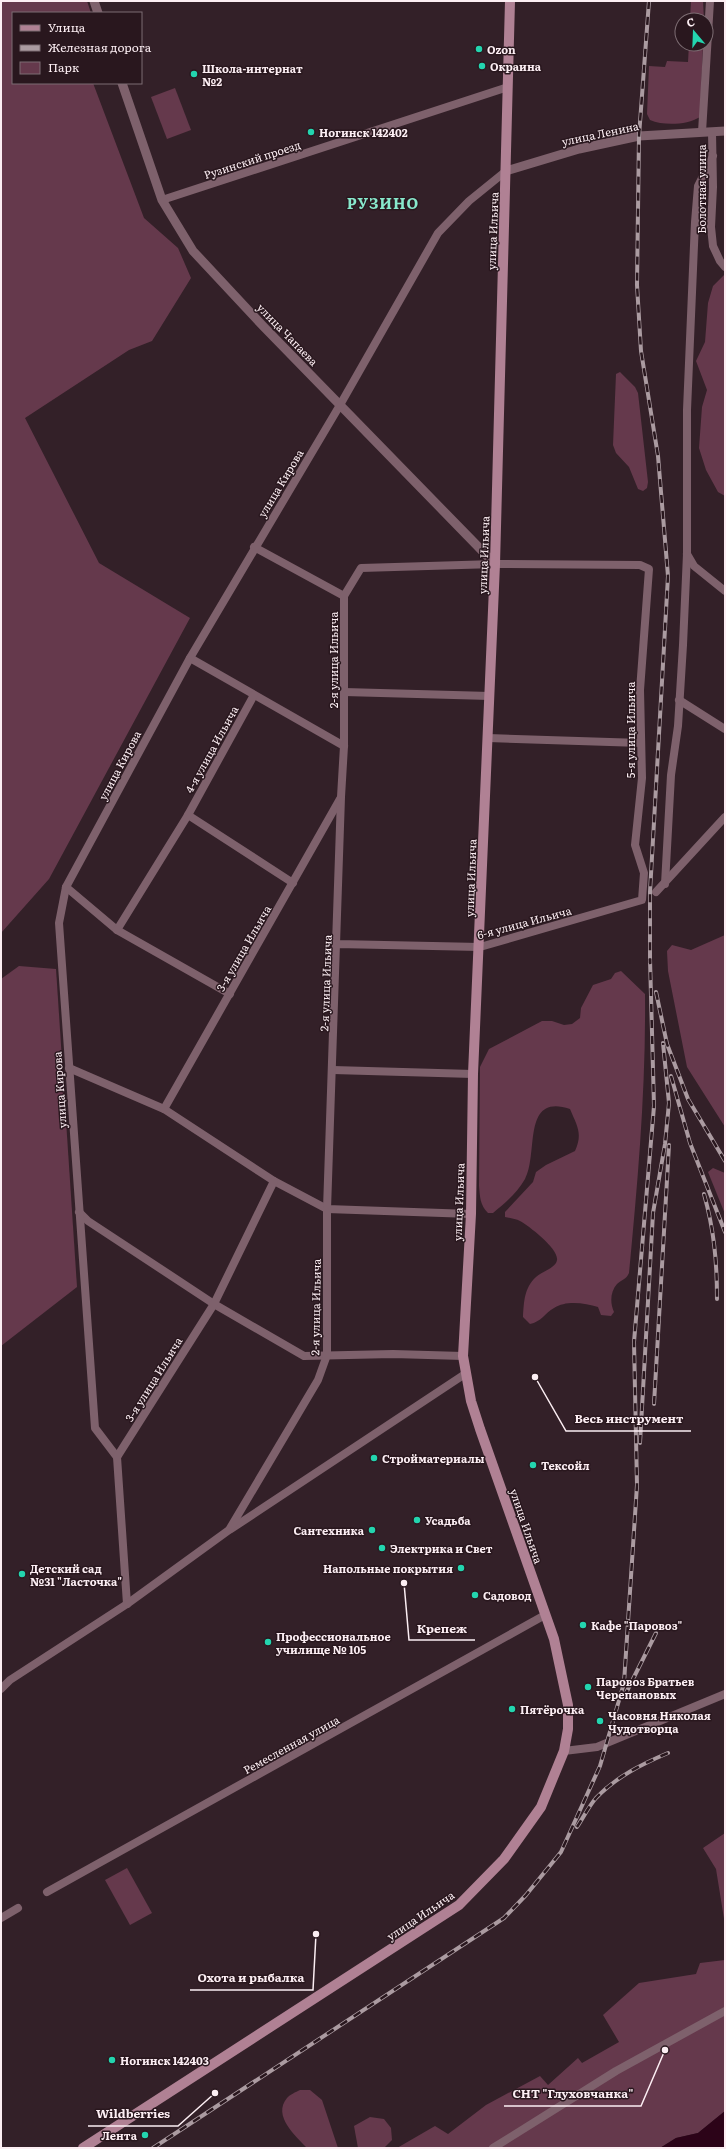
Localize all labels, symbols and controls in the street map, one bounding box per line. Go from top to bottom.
legend [12,12,142,84]
north arrow [674,12,714,52]
text: С [684,13,697,30]
text: Улица [48,18,86,36]
text: Железная дорога [48,38,152,56]
place label: Ozon [487,41,516,57]
marker: Ozon [474,44,484,54]
text: Парк [48,58,79,76]
place label: Окраина [490,58,542,74]
place label: Школа-интернат №2 [202,60,303,89]
marker: Окраина [477,61,487,71]
marker: Школа-интернат №2 [189,69,199,79]
street label: улица Ленина [560,117,640,149]
place label: Ногинск 142402 [319,124,408,140]
marker: Ногинск 142402 [306,127,316,137]
street label: Рузинский проезд [202,136,303,182]
street label: Болотная улица [693,144,709,234]
district label: РУЗИНО [347,191,419,214]
street label: улица Ильича [483,191,501,270]
street label: улица Чапаева [254,299,322,369]
street label: улица Кирова [253,446,307,520]
street label: улица Ильича [474,515,492,594]
street label: 2-я улица Ильича [325,612,341,708]
street label: 5-я улица Ильича [622,682,638,778]
street label: 4-я улица Ильича [180,703,242,795]
street label: улица Кирова [94,727,144,803]
street label: улица Ильича [461,838,479,917]
street label: 3-я улица Ильича [212,902,274,994]
street label: 6-я улица Ильича [475,902,573,942]
street label: 2-я улица Ильича [315,934,335,1032]
street label: улица Кирова [48,1051,70,1129]
street label: улица Ильича [449,1162,467,1241]
street label: 2-я улица Ильича [306,1258,324,1355]
street label: 3-я улица Ильича [120,1334,186,1424]
callout: Весь инструмент [566,1407,691,1431]
text: Весь инструмент [574,1409,684,1427]
place label: Стройматериалы [382,1450,485,1466]
marker: Стройматериалы [369,1453,379,1463]
place label: Тексойл [541,1457,590,1473]
marker: Тексойл [528,1460,538,1470]
street label: улица Ильича [507,1486,547,1566]
place label: Усадьба [425,1512,471,1528]
marker: Усадьба [412,1515,422,1525]
place label: Сантехника [293,1522,365,1538]
marker: Сантехника [367,1525,377,1535]
place label: Электрика и Свет [390,1540,493,1556]
marker: Электрика и Свет [377,1543,387,1553]
place label: Детский сад №31 "Ласточка" [30,1560,122,1589]
place label: Напольные покрытия [323,1560,453,1576]
marker: Напольные покрытия [456,1563,466,1573]
marker: Детский сад №31 "Ласточка" [17,1569,27,1579]
place label: Садовод [483,1587,531,1603]
marker: Садовод [470,1590,480,1600]
callout: Крепеж [409,1616,475,1640]
place label: Кафе "Паровоз" [591,1617,683,1633]
text: Крепеж [417,1619,467,1637]
marker: Кафе "Паровоз" [578,1620,588,1630]
place label: Профессиональное училище № 105 [276,1628,391,1657]
marker: Профессиональное училище № 105 [263,1637,273,1647]
place label: Паровоз Братьев Черепановых [596,1673,695,1702]
marker: Паровоз Братьев Черепановых [583,1682,593,1692]
place label: Пятёрочка [520,1701,585,1717]
marker: Пятёрочка [507,1704,517,1714]
place label: Часовня Николая Чудотворца [608,1707,711,1736]
street label: Ремесленная улица [240,1711,342,1777]
marker: Часовня Николая Чудотворца [595,1716,605,1726]
street label: улица Ильича [383,1886,457,1944]
callout: Охота и рыбалка [190,1966,313,1990]
text: Охота и рыбалка [198,1968,304,1986]
place label: Ногинск 142403 [120,2052,209,2068]
marker: Ногинск 142403 [107,2055,117,2065]
callout: СНТ "Глуховчанка" [504,2082,641,2106]
text: СНТ "Глуховчанка" [512,2084,634,2102]
callout: Wildberries [88,2102,178,2126]
text: Wildberries [96,2104,170,2122]
place label: Лента [101,2127,138,2143]
marker: Лента [140,2130,150,2140]

